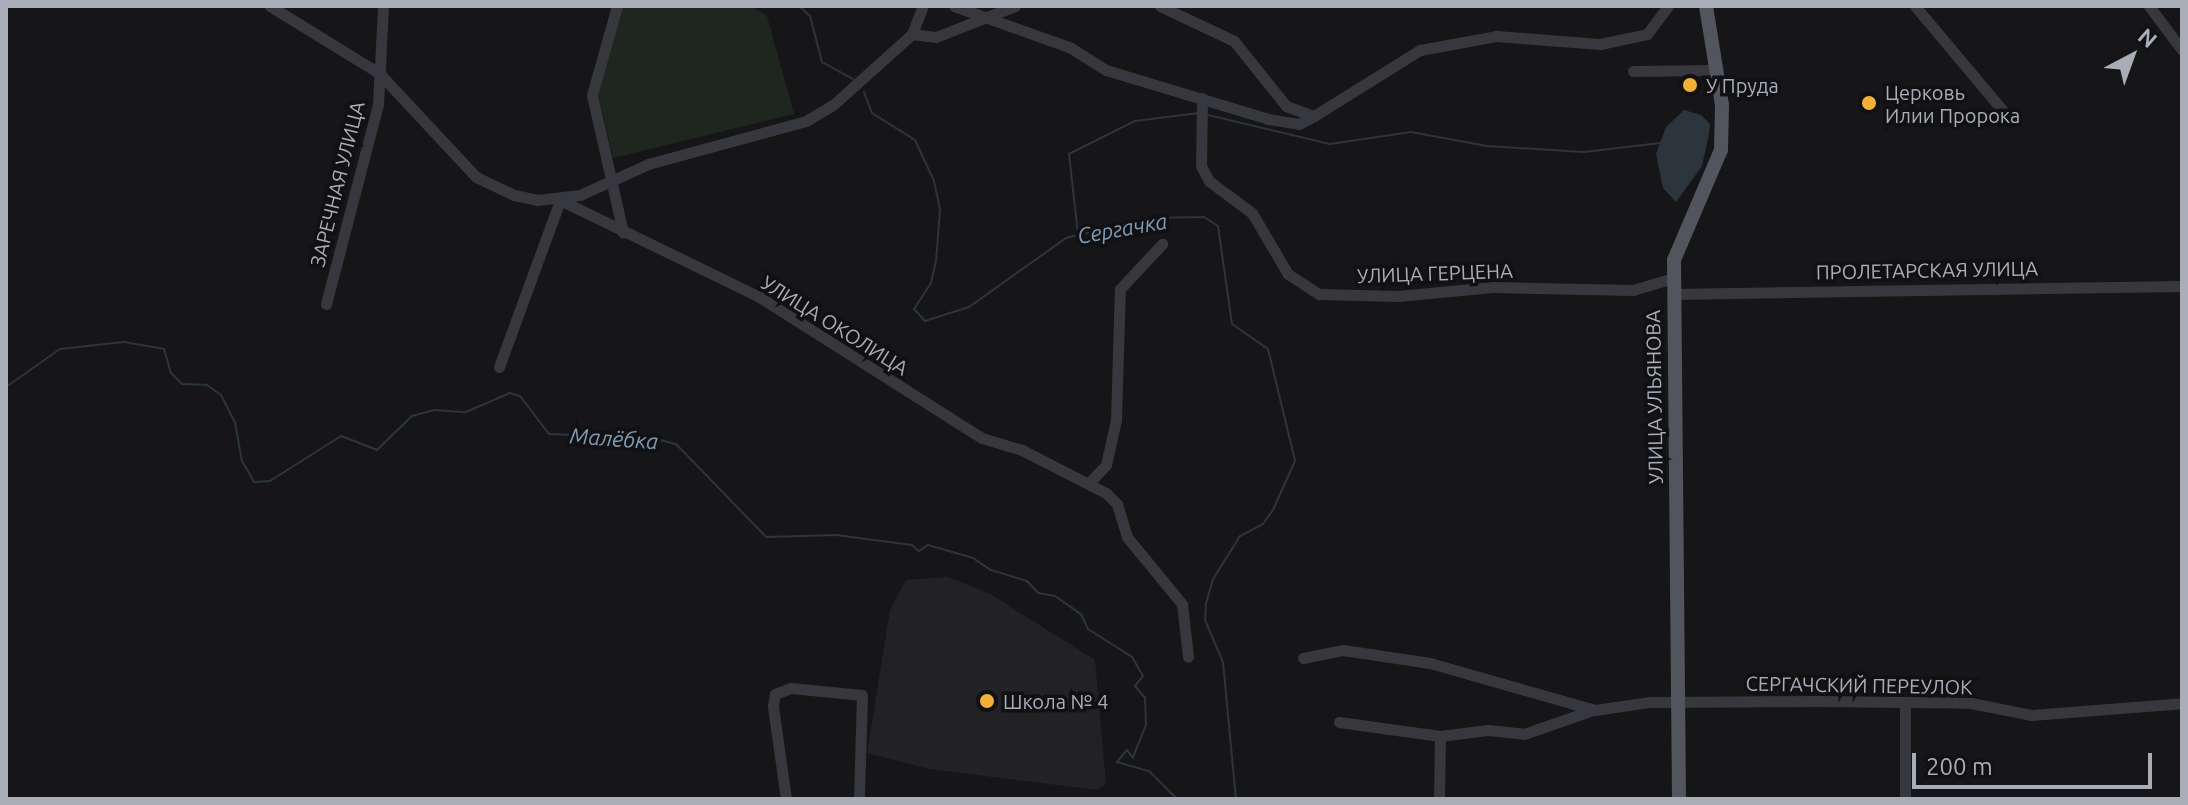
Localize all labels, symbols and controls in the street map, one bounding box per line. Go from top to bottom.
north arrow [2092,16,2172,96]
text: N [2134,23,2162,52]
place label: У Пруда [1706,73,1779,97]
marker: У Пруда [1681,76,1699,94]
place label: Церковь Илии Пророка [1885,80,2020,127]
marker: Церковь Илии Пророка [1860,94,1878,112]
street label: ЗАРЕЧНАЯ УЛИЦА [305,99,369,269]
water label: Сергачка [1075,207,1169,249]
street label: ПРОЛЕТАРСКАЯ УЛИЦА [1816,256,2038,284]
street label: УЛИЦА ГЕРЦЕНА [1357,258,1513,288]
street label: УЛИЦА ОКОЛИЦА [757,270,913,380]
street label: УЛИЦА УЛЬЯНОВА [1640,310,1668,484]
water label: Малёбка [569,422,659,454]
street label: СЕРГАЧСКИЙ ПЕРЕУЛОК [1745,671,1973,699]
place label: Школа № 4 [1003,689,1108,713]
marker: Школа № 4 [978,692,996,710]
scale bar [1916,737,2156,787]
text: 200 m [1926,753,1993,780]

